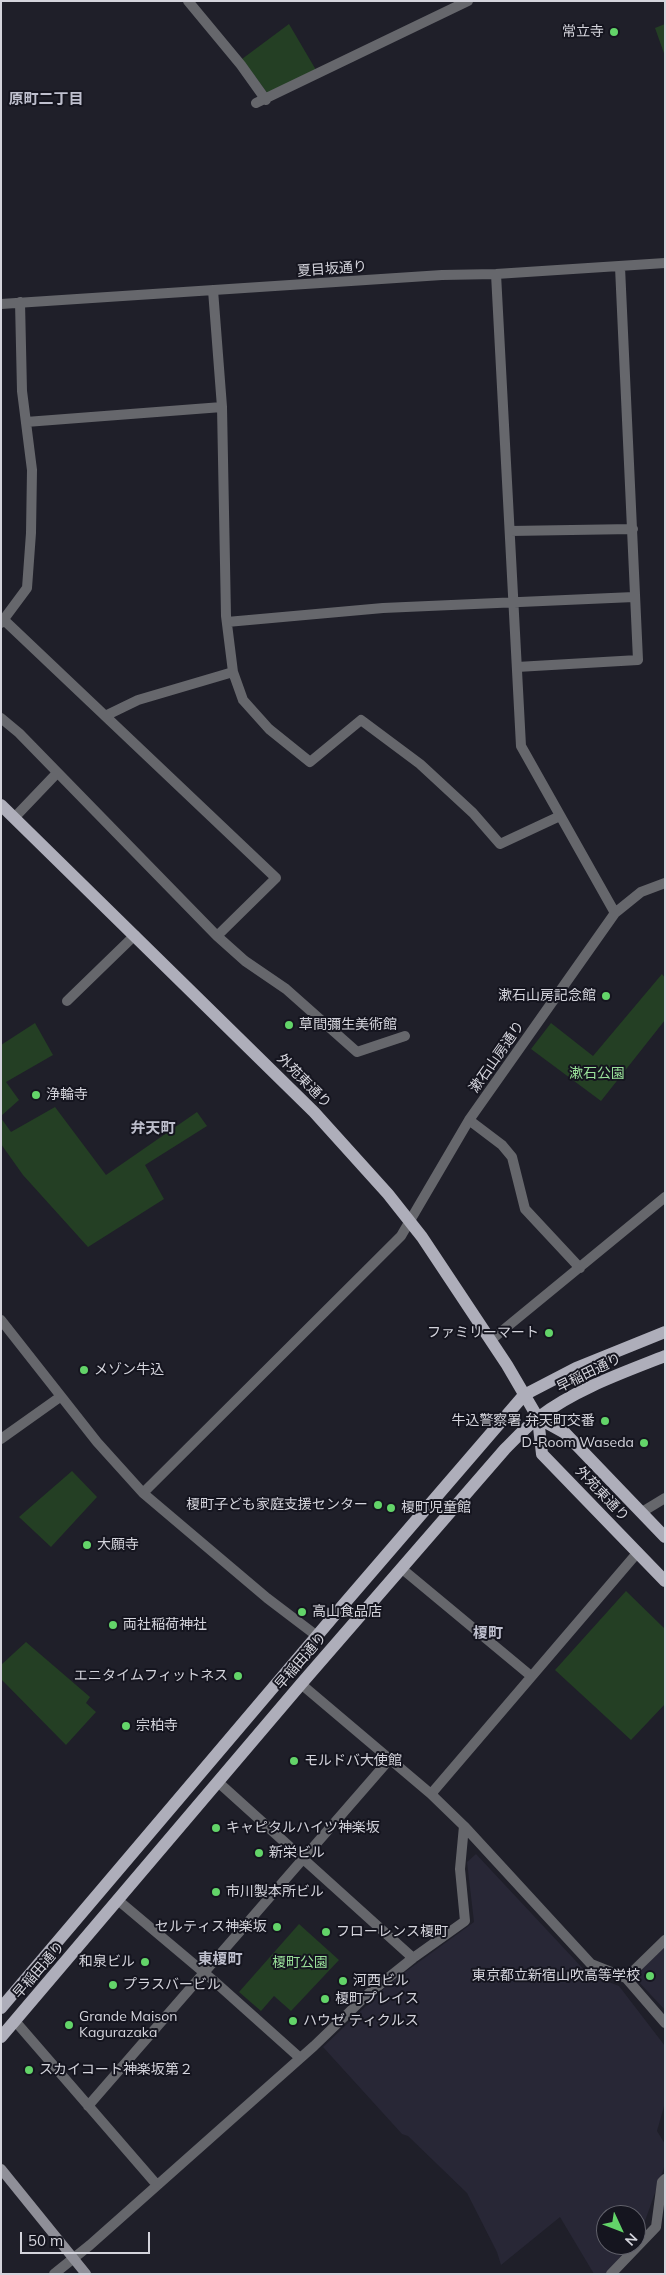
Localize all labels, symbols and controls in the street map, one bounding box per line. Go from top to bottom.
place label: 常立寺 [562,24,604,40]
marker: 常立寺 [608,26,620,38]
district label: 原町二丁目 [9,90,83,108]
street label: 夏目坂通り [296,258,368,280]
place label: 漱石山房記念館 [498,988,596,1004]
marker: 漱石山房記念館 [600,990,612,1002]
place label: 草間彌生美術館 [299,1017,397,1033]
street label: 漱石山房通り [466,1018,528,1096]
marker: 草間彌生美術館 [283,1019,295,1031]
street label: 外苑東通り [273,1050,335,1112]
park label: 漱石公園 [569,1066,625,1082]
place label: 浄輪寺 [46,1087,88,1103]
marker: 浄輪寺 [30,1089,42,1101]
district label: 弁天町 [131,1119,175,1137]
place label: ファミリーマート [427,1325,539,1341]
marker: ファミリーマート [543,1327,555,1339]
street label: 早稲田通り [554,1350,624,1396]
place label: メゾン牛込 [94,1362,164,1378]
marker: メゾン牛込 [78,1364,90,1376]
place label: 牛込警察署 弁天町交番 [451,1413,595,1429]
marker: 牛込警察署 弁天町交番 [599,1415,611,1427]
place label: D-Room Waseda [522,1435,634,1451]
marker: D-Room Waseda [638,1437,650,1449]
street label: 外苑東通り [572,1463,632,1525]
place label: 榎町子ども家庭支援センター [186,1497,368,1513]
marker: 榎町子ども家庭支援センター [372,1499,384,1511]
place label: 榎町児童館 [401,1500,471,1516]
marker: 榎町児童館 [385,1502,397,1514]
place label: 大願寺 [97,1537,139,1553]
marker: 大願寺 [81,1539,93,1551]
place label: 高山食品店 [312,1604,382,1620]
marker: 高山食品店 [296,1606,308,1618]
place label: 両社稲荷神社 [123,1617,207,1633]
marker: 両社稲荷神社 [107,1619,119,1631]
district label: 榎町 [473,1624,503,1642]
street label: 早稲田通り [272,1629,330,1693]
place label: エニタイムフィットネス [74,1668,228,1684]
marker: エニタイムフィットネス [232,1670,244,1682]
place label: 宗柏寺 [136,1718,178,1734]
marker: 宗柏寺 [120,1720,132,1732]
place label: モルドバ大使館 [304,1753,402,1769]
marker: モルドバ大使館 [288,1755,300,1767]
place label: キャピタルハイツ神楽坂 [226,1820,380,1836]
marker: キャピタルハイツ神楽坂 [210,1822,222,1834]
place label: 新栄ビル [269,1845,325,1861]
marker: 新栄ビル [253,1847,265,1859]
place label: 市川製本所ビル [226,1884,324,1900]
marker: 市川製本所ビル [210,1886,222,1898]
place label: セルティス神楽坂 [155,1919,267,1935]
marker: セルティス神楽坂 [271,1921,283,1933]
place label: フローレンス榎町 [336,1924,448,1940]
marker: フローレンス榎町 [320,1926,332,1938]
street label: 早稲田通り [10,1938,68,2002]
district label: 東榎町 [198,1950,242,1968]
place label: 和泉ビル [79,1954,135,1970]
park label: 榎町公園 [272,1955,328,1971]
marker: 和泉ビル [139,1956,151,1968]
place label: 東京都立新宿山吹高等学校 [472,1968,640,1984]
marker: 東京都立新宿山吹高等学校 [644,1970,656,1982]
place label: 河西ビル [353,1973,409,1989]
marker: 河西ビル [337,1975,349,1987]
place label: プラスバービル [123,1977,221,1993]
marker: プラスバービル [107,1979,119,1991]
place label: 榎町プレイス [335,1991,419,2007]
marker: 榎町プレイス [319,1993,331,2005]
place label: Grande Maison Kagurazaka [79,2009,177,2041]
place label: ハウゼ ティクルス [303,2013,419,2029]
marker: ハウゼ ティクルス [287,2015,299,2027]
marker: Grande Maison Kagurazaka [63,2019,75,2031]
place label: スカイコート神楽坂第２ [39,2062,193,2078]
marker: スカイコート神楽坂第２ [23,2064,35,2076]
north arrow [596,2205,646,2255]
scale bar [22,2222,152,2254]
text: N [621,2230,641,2250]
text: 50 m [28,2231,63,2250]

